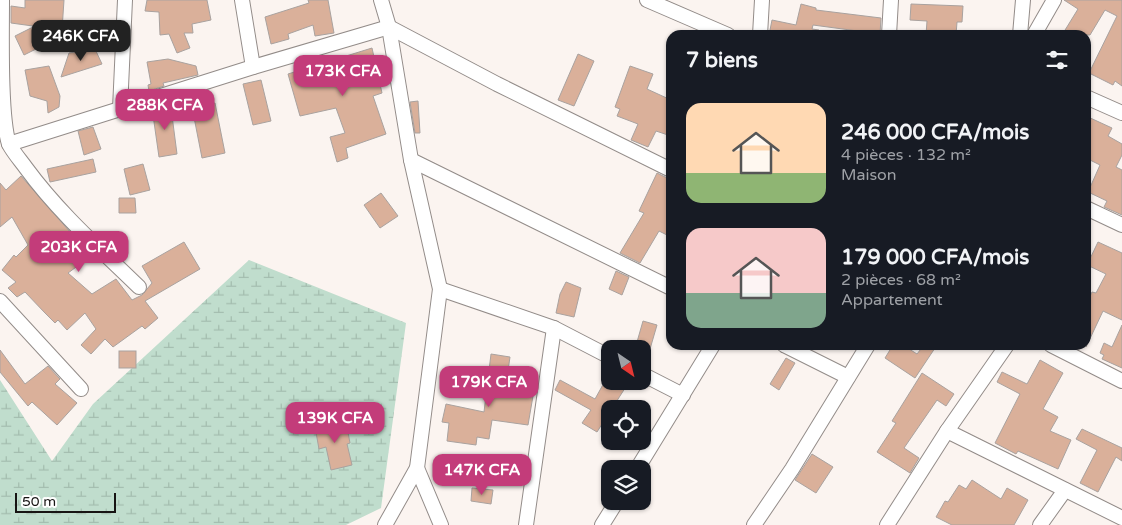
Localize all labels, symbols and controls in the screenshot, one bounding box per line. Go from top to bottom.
pin: 246K CFA [29,20,133,62]
text: 246K CFA [43,26,119,46]
icon: filters [1043,46,1071,74]
text: 7 biens [686,48,758,73]
pin: 173K CFA [291,54,395,97]
text: 173K CFA [305,61,381,81]
pin: 288K CFA [113,88,217,131]
text: 288K CFA [127,95,203,115]
text: 246 000 CFA/mois [841,120,1029,145]
icon: home [726,123,786,183]
text: 4 pièces · 132 m² [841,145,971,165]
text: Maison [841,165,897,185]
pin: 203K CFA [27,230,131,273]
text: 203K CFA [41,237,117,257]
text: 179 000 CFA/mois [841,245,1029,270]
icon: home [726,248,786,308]
text: 2 pièces · 68 m² [841,270,961,290]
text: Appartement [841,290,943,310]
north arrow [601,340,651,390]
map controls [601,340,651,510]
pin: 179K CFA [437,366,541,408]
text: 179K CFA [451,372,527,392]
button: locate [601,400,651,450]
pin: 139K CFA [283,402,387,444]
text: 139K CFA [297,408,373,428]
pin: 147K CFA [430,454,534,496]
text: 147K CFA [444,460,520,480]
button: layers [601,460,651,510]
scale bar [15,490,116,513]
text: 50 m [22,493,56,510]

